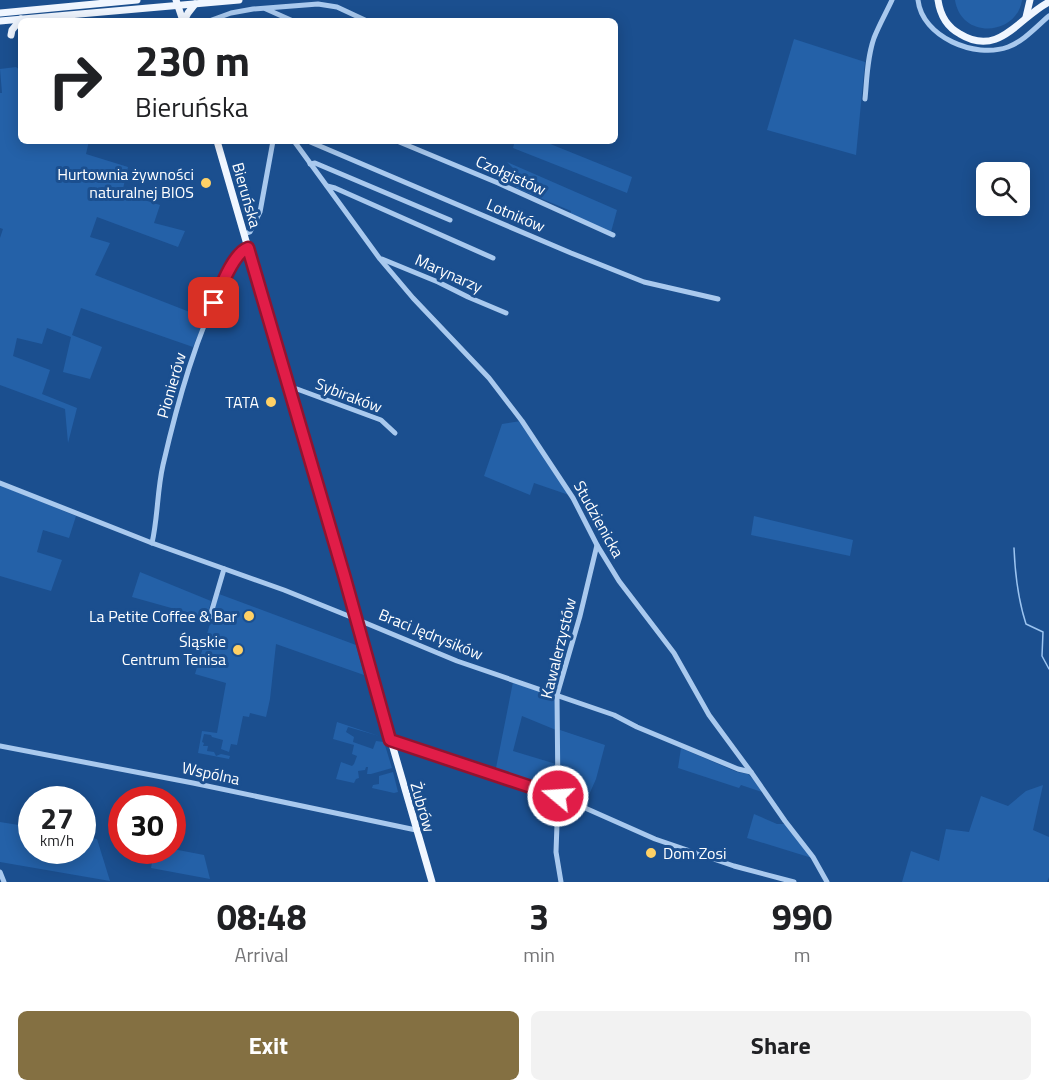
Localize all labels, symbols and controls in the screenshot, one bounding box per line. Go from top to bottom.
text: 230 m [135,28,250,92]
icon: right [36,42,114,120]
text: Bieruńska [135,86,248,127]
street label: Czołgistów [472,149,550,201]
street label: Bieruńska [226,159,268,231]
place label: Hurtownia żywności naturalnej BIOS [57,162,194,204]
map controls [976,162,1030,216]
button: search [976,162,1030,216]
marker: Hurtownia żywności naturalnej BIOS [199,176,213,190]
street label: Lotników [483,192,549,238]
street label: Marynarzy [411,247,487,299]
pin [188,277,239,328]
icon: arrive [197,286,230,319]
street label: Pionierów [150,349,192,421]
street label: Sybiraków [312,371,386,419]
place label: TATA [225,390,259,414]
marker: TATA [264,395,278,409]
street label: Studzienicka [568,476,630,562]
street label: Kawalerzystów [534,595,582,701]
street label: Braci Jędrysików [375,602,487,666]
place label: La Petite Coffee & Bar [89,604,237,628]
marker: La Petite Coffee & Bar [242,609,256,623]
place label: Śląskie Centrum Tenisa [122,629,226,671]
marker: Śląskie Centrum Tenisa [231,643,245,657]
street label: Wspólna [180,755,242,791]
position arrow [526,764,590,828]
street label: Żubrów [404,779,442,835]
speed limit sign: 30 [108,786,186,864]
text: 27 [40,795,74,841]
text: km/h [40,829,74,852]
place label: Dom Zosi [663,841,726,865]
marker: Dom Zosi [644,846,658,860]
text: 08:48 [217,889,307,944]
text: 3 [529,889,549,944]
text: 990 [772,889,832,944]
text: Arrival [235,939,289,970]
text: min [523,939,555,970]
text: m [794,939,810,970]
button: Exit [18,1011,519,1080]
button: Share [531,1011,1031,1080]

